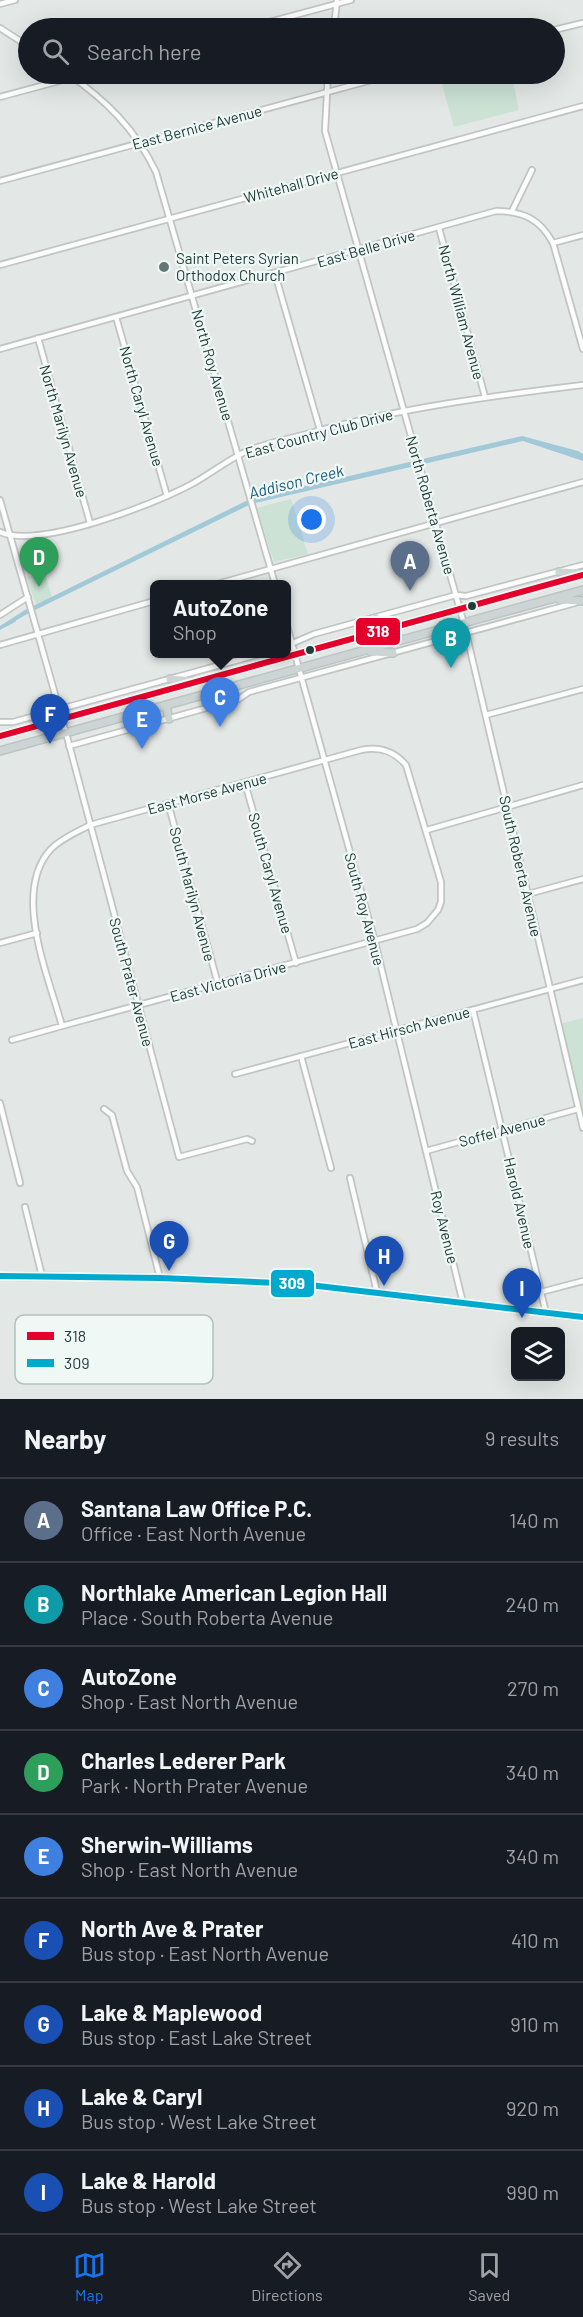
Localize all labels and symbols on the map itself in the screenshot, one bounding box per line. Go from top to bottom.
street label: East Bernice Avenue [130,101,264,153]
street label: Whitehall Drive [242,164,340,206]
street label: East Belle Drive [315,225,417,271]
street label: North William Avenue [435,243,489,381]
place label: Saint Peters Syrian Orthodox Church [176,249,299,284]
marker: Saint Peters Syrian Orthodox Church [157,260,171,274]
street label: North Roy Avenue [188,307,238,423]
street label: North Caryl Avenue [116,344,168,468]
street label: North Marilyn Avenue [36,363,92,499]
street label: East Country Club Drive [243,405,395,461]
street label: North Roberta Avenue [403,434,459,576]
water label: Addison Creek [247,460,345,502]
your location [297,505,326,534]
pin: D [20,538,58,587]
pin: A [390,542,430,591]
unlabelled marker [466,600,478,612]
line badge: 318 [355,617,401,646]
pin: B [432,618,470,668]
text: 318 [367,621,390,640]
unlabelled marker [304,644,316,656]
pin: C [200,678,240,727]
pin: F [31,694,70,744]
pin: E [122,700,162,749]
street label: East Morse Avenue [145,768,269,818]
street label: South Roberta Avenue [496,794,546,938]
street label: South Caryl Avenue [245,810,297,936]
street label: South Marilyn Avenue [166,825,220,963]
street label: South Roy Avenue [341,851,389,967]
street label: South Prater Avenue [106,916,158,1048]
street label: East Victoria Drive [168,957,288,1005]
street label: East Hirsch Avenue [346,1002,472,1052]
street label: Soffel Avenue [457,1110,547,1150]
street label: Harold Avenue [501,1155,539,1251]
street label: Roy Avenue [427,1189,463,1265]
pin: G [150,1222,188,1271]
pin: H [364,1236,404,1286]
pin: I [502,1268,542,1318]
line badge: 309 [270,1269,315,1298]
text: 309 [279,1273,305,1292]
legend [15,1315,213,1384]
text: 318 [64,1326,86,1345]
text: 309 [64,1353,90,1372]

